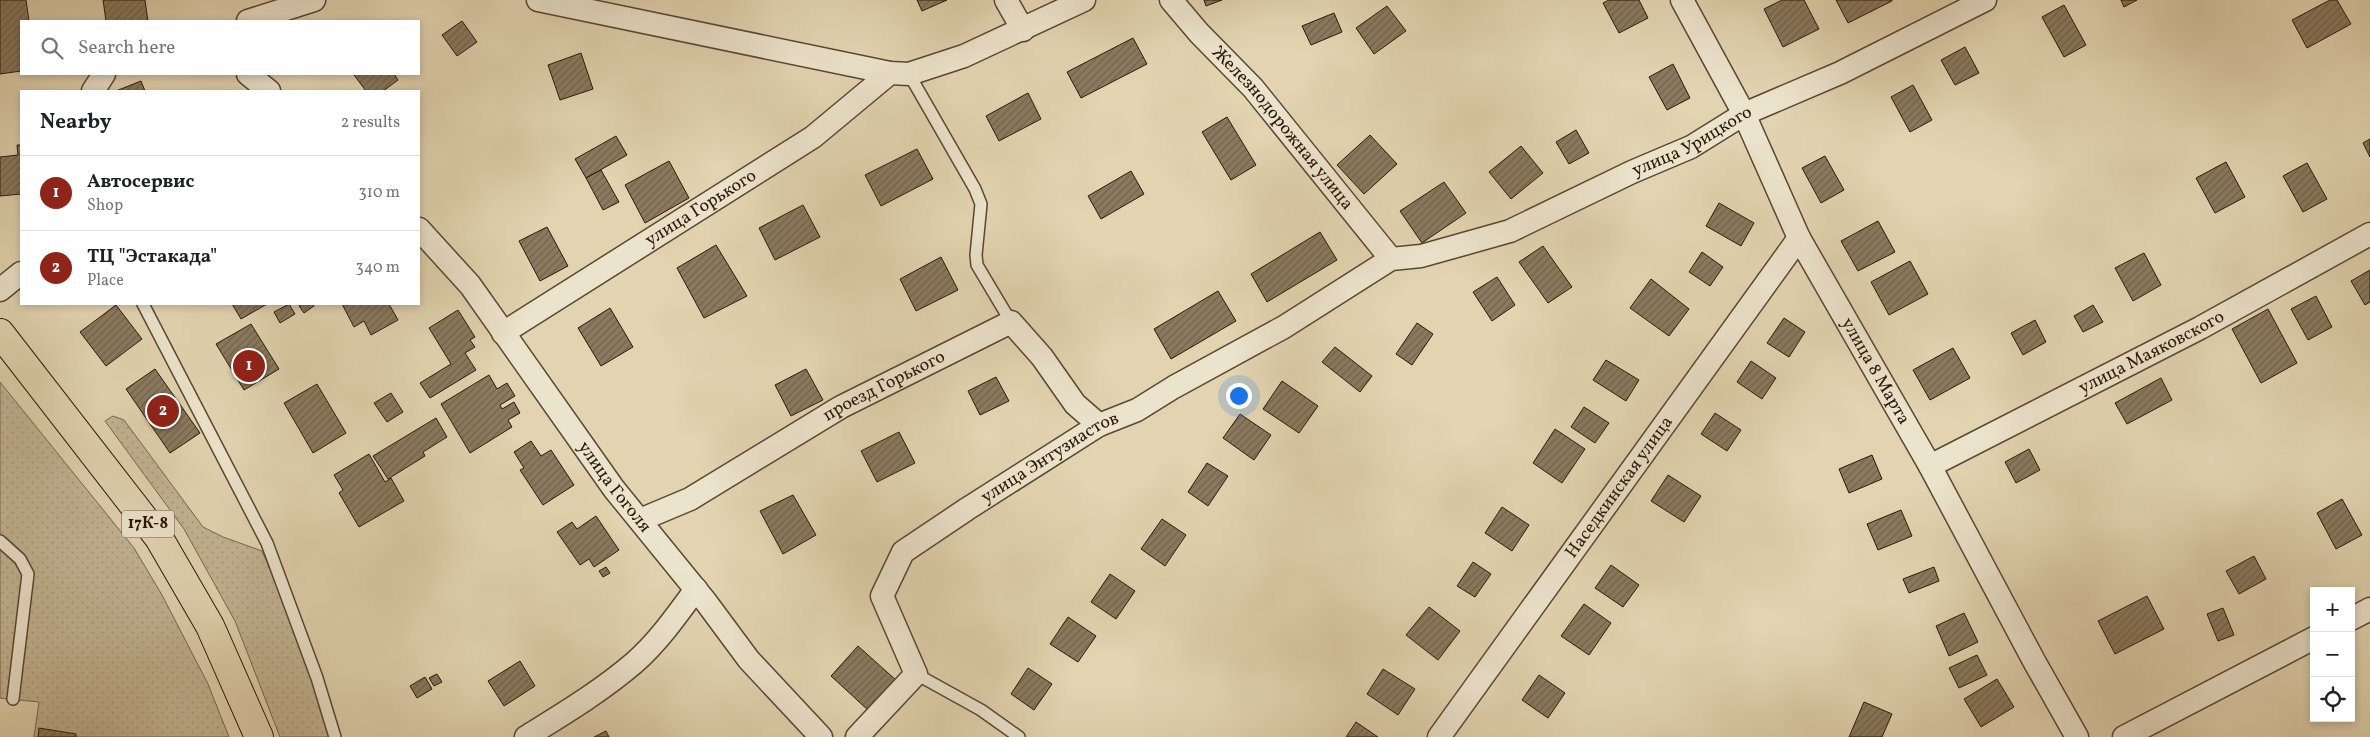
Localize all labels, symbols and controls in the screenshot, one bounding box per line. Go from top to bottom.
search box [20,20,420,75]
icon: search [38,34,66,62]
text: Search here [78,35,175,61]
street label: Железнодорожная улица [1206,40,1359,216]
street label: улица Урицкого [1628,100,1756,183]
text: Nearby [40,108,111,137]
text: 2 results [341,112,400,134]
street label: улица Горького [640,163,761,253]
text: Автосервис [87,169,194,195]
text: 1 [53,182,59,204]
text: 310 m [359,182,400,204]
text: Shop [87,195,123,217]
text: ТЦ "Эстакада" [87,244,217,270]
text: 2 [52,257,60,279]
text: 340 m [356,257,400,279]
text: Place [87,270,124,292]
street label: улица Маяковского [2074,304,2229,400]
street label: улица 8 Марта [1835,313,1916,429]
street label: проезд Горького [818,344,949,428]
pin: 1 [233,347,265,385]
your location [1226,383,1252,409]
pin: 2 [147,392,179,430]
street label: улица Энтузиастов [976,406,1122,510]
street label: Наседкинская улица [1559,411,1679,564]
street label: улица Гоголя [572,436,657,538]
road number: 17К-8 [122,510,174,538]
map controls [2310,587,2355,722]
button: + [2310,587,2355,632]
button: − [2310,632,2355,677]
button: locate [2310,677,2355,722]

